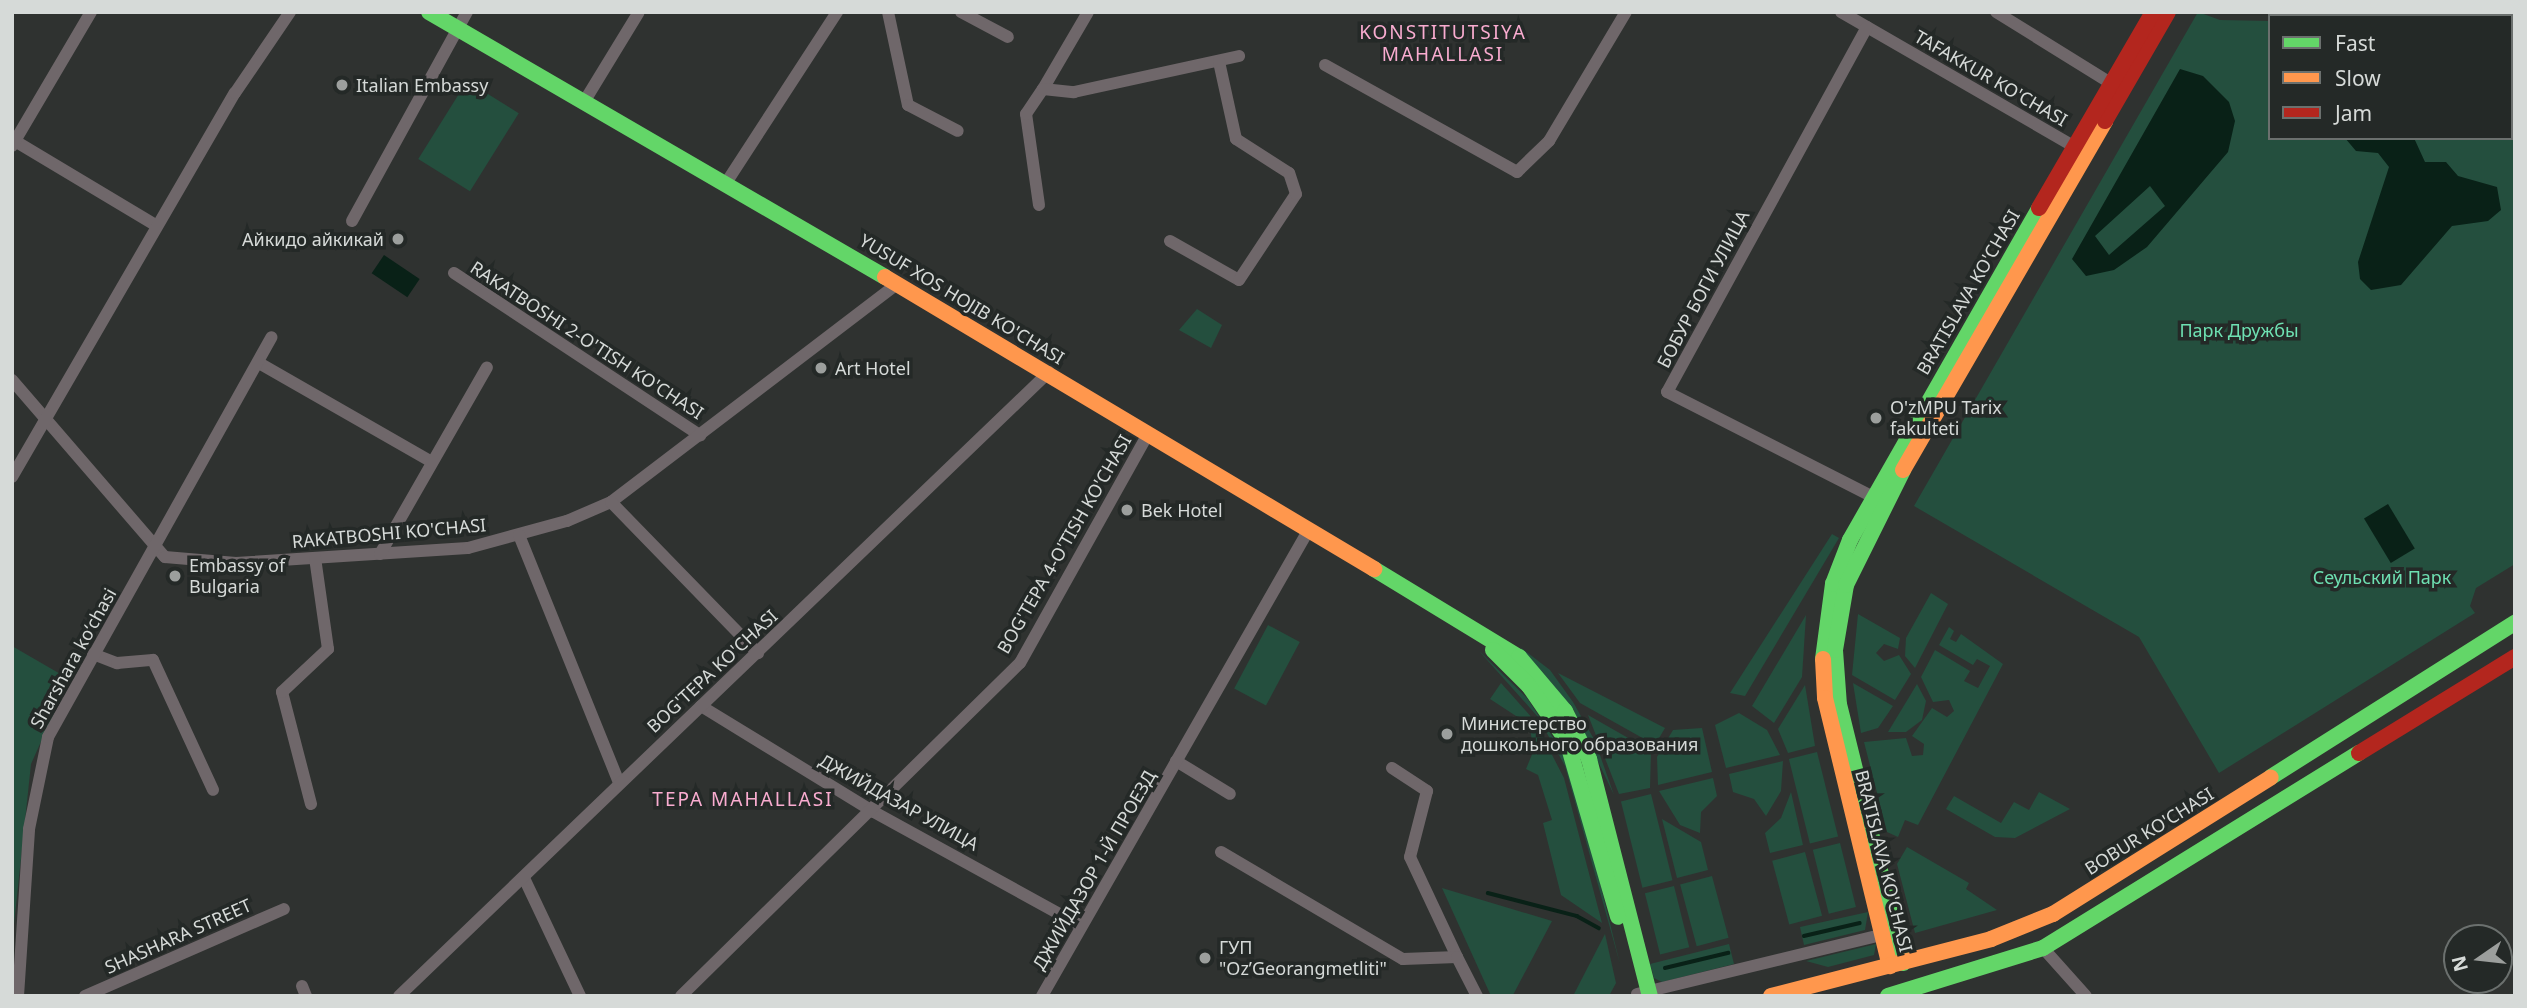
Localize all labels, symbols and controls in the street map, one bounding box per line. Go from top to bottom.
legend [2268,14,2513,140]
district label: KONSTITUTSIYA MAHALLASI [1361,22,1525,66]
street label: TAFAKKUR KO'CHASI [1911,25,2071,131]
text: Fast [2335,29,2375,57]
text: Slow [2335,64,2381,92]
place label: Italian Embassy [356,74,488,96]
marker: Italian Embassy [334,77,350,93]
text: Jam [2335,99,2372,127]
street label: BRATISLAVA KO'CHASI [1912,206,2024,378]
street label: БОБУР БОГИ УЛИЦА [1652,207,1754,371]
place label: Айкидо айкикай [242,228,384,250]
street label: YUSUF XOS HOJIB KO'CHASI [856,229,1068,369]
marker: Айкидо айкикай [390,231,406,247]
street label: RAKATBOSHI 2-O'TISH KO'CHASI [466,256,708,424]
park label: Парк Дружбы [2179,319,2299,341]
place label: Art Hotel [835,357,911,379]
marker: Art Hotel [813,360,829,376]
place label: O'zMPU Tarix fakulteti [1890,397,2002,440]
marker: O'zMPU Tarix fakulteti [1868,410,1884,426]
street label: BOG'TEPA 4-O'TISH KO'CHASI [992,431,1136,657]
place label: Bek Hotel [1141,499,1223,521]
marker: Bek Hotel [1119,502,1135,518]
street label: RAKATBOSHI KO'CHASI [291,514,487,552]
place label: Embassy of Bulgaria [189,555,285,598]
park label: Сеульский Парк [2313,566,2451,588]
marker: Embassy of Bulgaria [167,568,183,584]
street label: Sharshara koʻchasi [25,584,121,732]
street label: BOG'TEPA KO'CHASI [642,605,782,737]
place label: Министерство дошкольного образования [1461,713,1698,756]
marker: Министерство дошкольного образования [1439,726,1455,742]
street label: ДЖИЙДАЗАР УЛИЦА [815,749,983,855]
street label: ДЖИЙДАЗОР 1-Й ПРОЕЗД [1028,766,1160,974]
street label: BRATISLAVA KO'CHASI [1851,768,1917,954]
street label: BOBUR KO'CHASI [2081,783,2217,879]
district label: TEPA MAHALLASI [654,789,832,811]
street label: SHASHARA STREET [101,894,255,978]
north arrow [2443,924,2513,994]
place label: ГУП "Oz’Georangmetliti" [1219,937,1387,979]
marker: ГУП "Oz’Georangmetliti" [1197,950,1213,966]
text: N [2445,953,2474,974]

